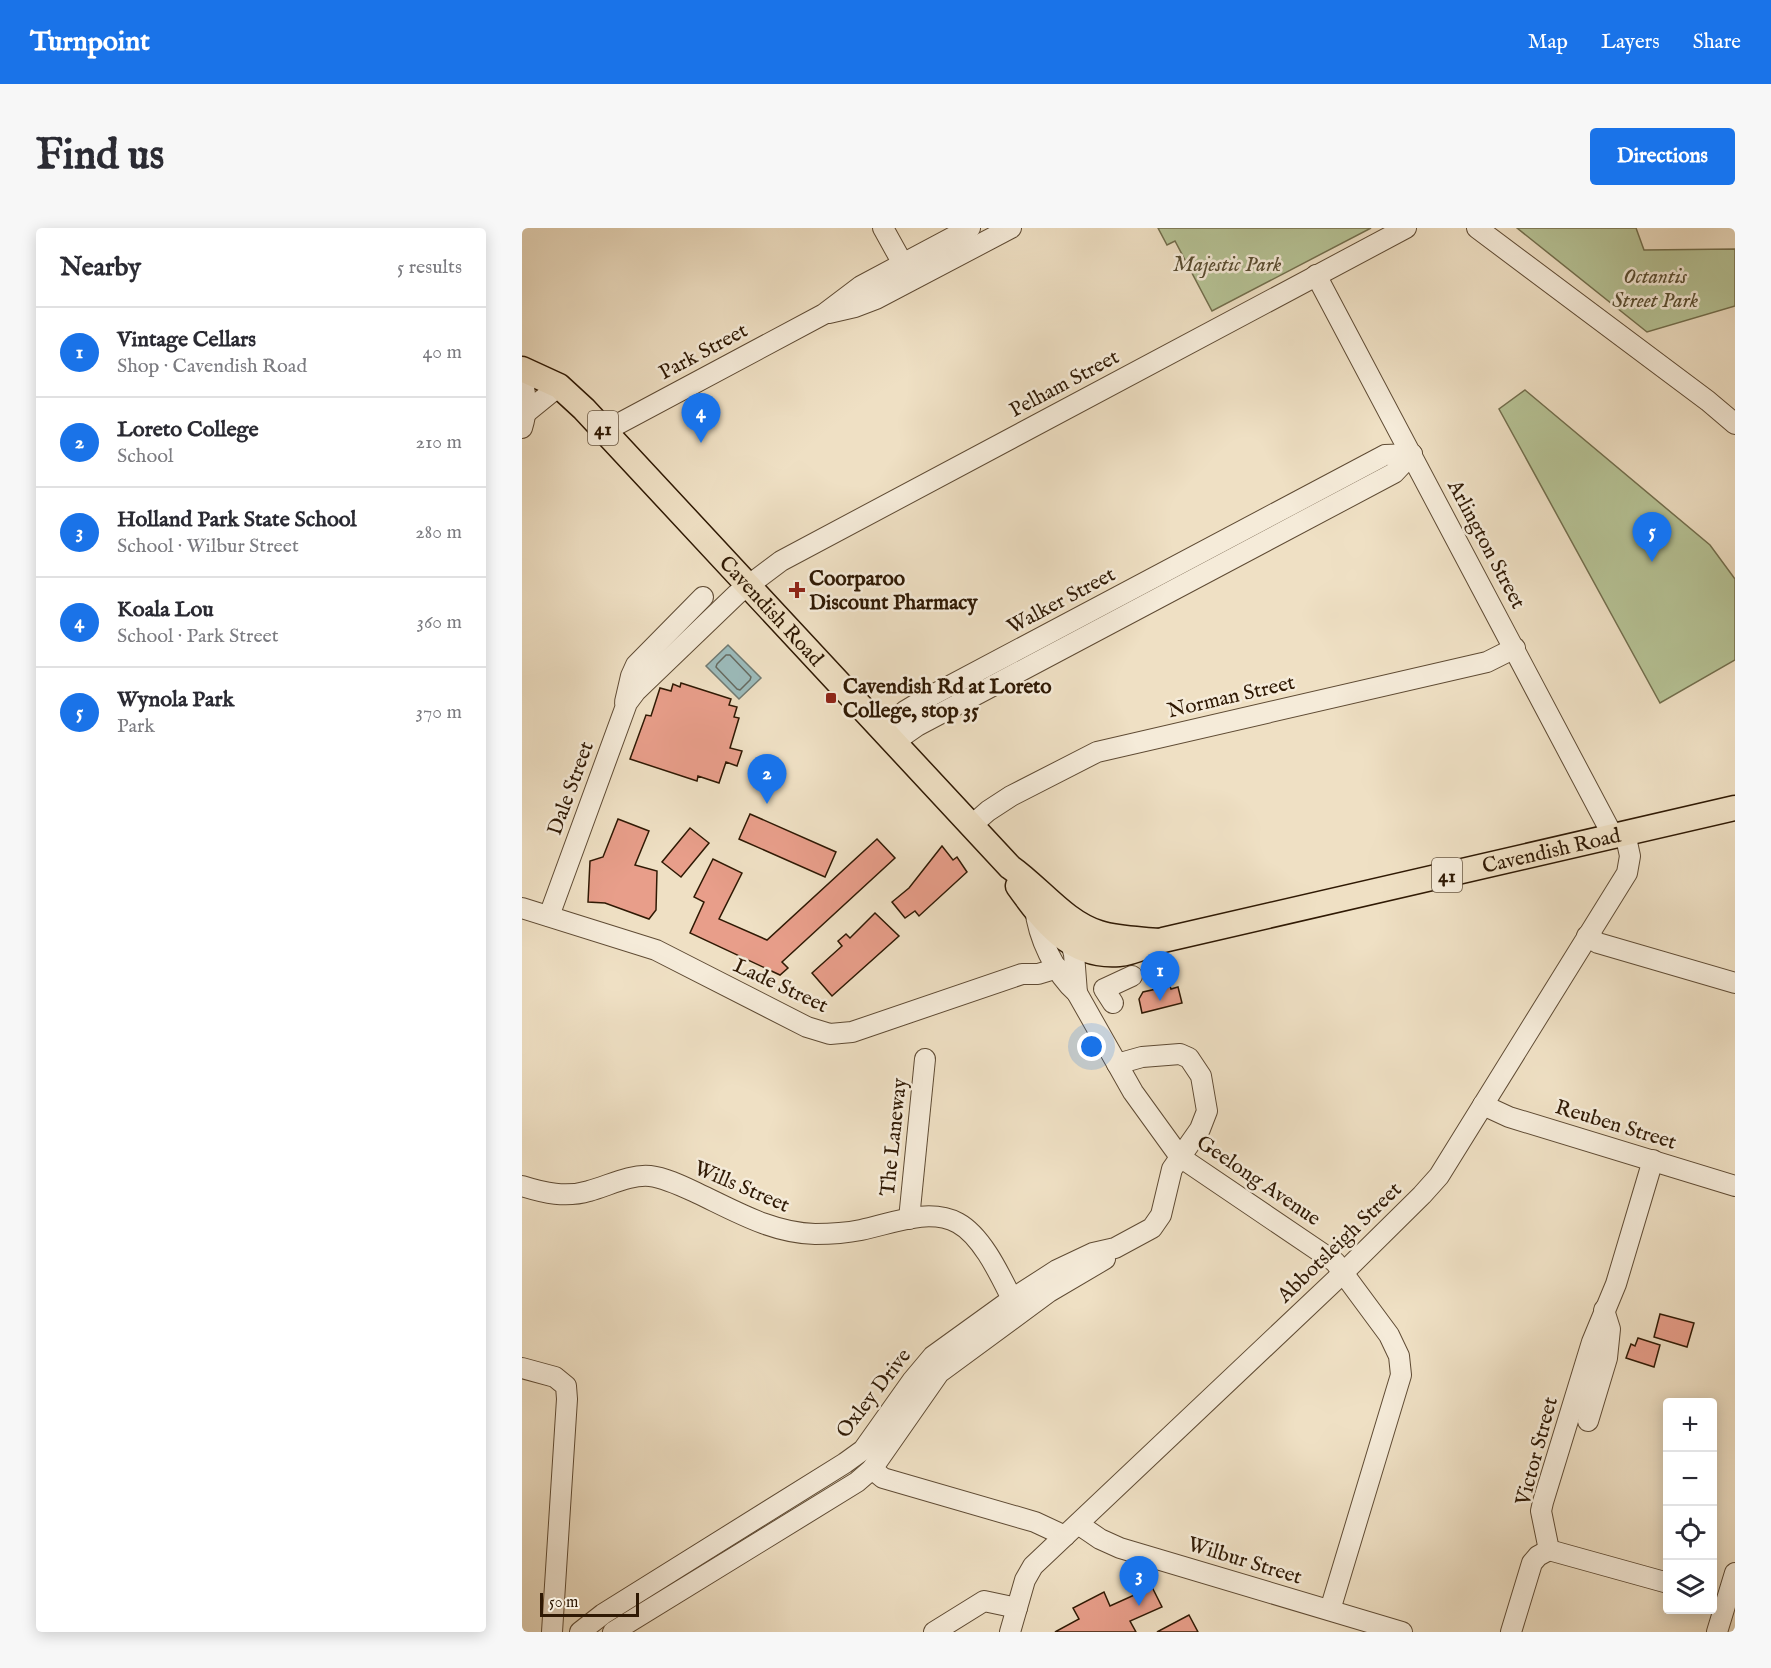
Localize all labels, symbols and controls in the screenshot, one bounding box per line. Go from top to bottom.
text: Turnpoint [30,25,150,60]
text: Map [1528,29,1568,56]
text: Layers [1601,29,1660,56]
text: Share [1693,29,1741,56]
button: Directions [1590,128,1735,185]
text: Find us [36,130,164,183]
text: Nearby [60,251,141,284]
park label: Majestic Park [1173,252,1282,279]
text: 5 results [397,255,462,280]
park label: Octantis Street Park [1612,264,1699,315]
street label: Park Street [655,318,753,387]
text: Vintage Cellars [117,326,256,354]
text: 1 [76,340,83,365]
text: 40 m [423,340,462,365]
street label: Pelham Street [1005,344,1124,425]
text: Shop · Cavendish Road [117,354,307,379]
pin: 4 [682,394,720,443]
road number: 41 [588,411,618,445]
text: Loreto College [117,416,259,444]
text: 2 [75,430,84,455]
text: 210 m [416,430,462,455]
text: School [117,444,173,469]
street label: Arlington Street [1440,475,1531,614]
text: Holland Park State School [117,506,357,534]
pin: 5 [1632,512,1672,562]
text: 3 [76,520,83,545]
text: 280 m [415,520,462,545]
text: School · Wilbur Street [117,534,299,559]
street label: Cavendish Road [712,551,829,673]
street label: Walker Street [1003,562,1120,641]
place label: Coorparoo Discount Pharmacy [809,566,978,617]
marker: Coorparoo Discount Pharmacy [790,583,804,597]
text: Koala Lou [117,596,214,624]
text: 4 [75,610,84,635]
text: 360 m [416,610,462,635]
text: School · Park Street [117,624,279,649]
street label: Norman Street [1165,670,1298,725]
place label: Cavendish Rd at Loreto College, stop 35 [843,674,1052,725]
text: Wynola Park [117,686,234,714]
marker: Cavendish Rd at Loreto College, stop 35 [824,691,838,705]
text: 5 [76,700,83,725]
text: 370 m [416,700,462,725]
text: Park [117,714,155,739]
street label: Dale Street [542,738,601,839]
pin: 2 [748,754,786,804]
street label: Cavendish Road [1480,823,1624,881]
road number: 41 [1432,858,1462,892]
pin: 1 [1140,952,1180,1001]
street label: Lade Street [729,953,832,1020]
your location [1077,1032,1106,1061]
street label: The Laneway [875,1076,914,1198]
street label: Reuben Street [1552,1094,1679,1157]
street label: Geelong Avenue [1191,1130,1326,1233]
street label: Wills Street [690,1155,793,1220]
street label: Abbotsleigh Street [1271,1177,1408,1310]
street label: Oxley Drive [831,1343,918,1444]
street label: Victor Street [1510,1394,1565,1510]
map controls [1663,1398,1717,1614]
button: + [1663,1398,1717,1452]
button: − [1663,1452,1717,1506]
button: locate [1663,1506,1717,1560]
street label: Wilbur Street [1184,1531,1305,1592]
pin: 3 [1120,1556,1158,1606]
button: layers [1663,1560,1717,1614]
scale bar [540,1590,639,1618]
text: 50 m [549,1593,578,1613]

